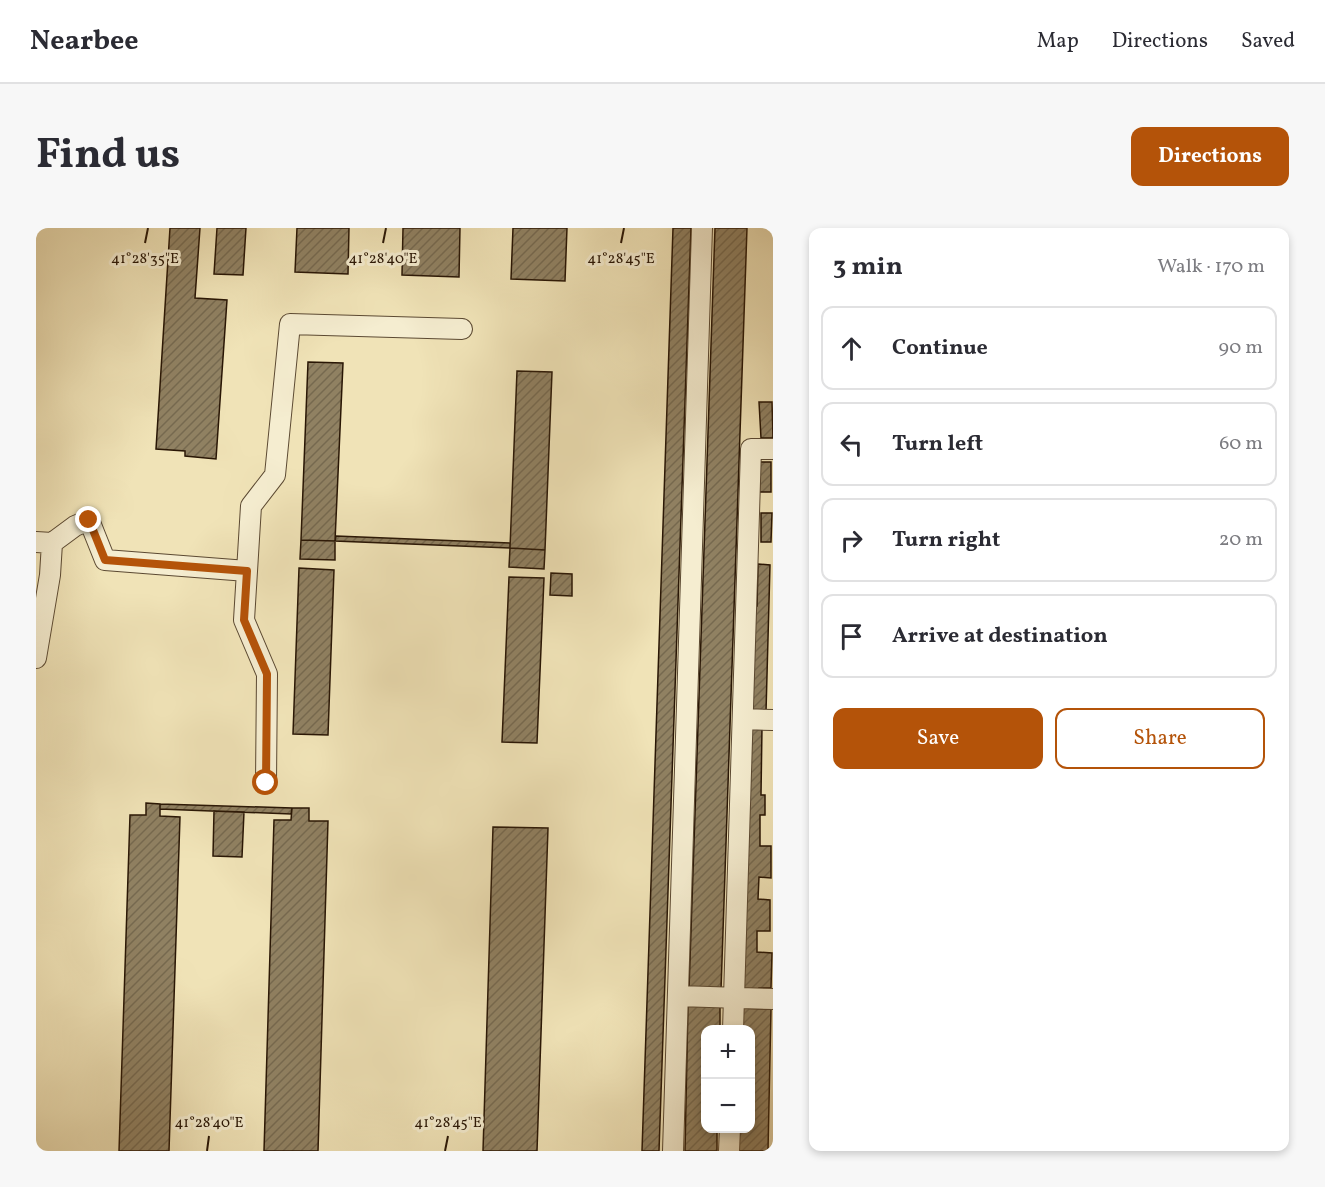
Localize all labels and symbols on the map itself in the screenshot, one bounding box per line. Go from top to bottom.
text: 41°28'35"E [111,249,179,270]
text: 41°28'40"E [348,249,418,270]
text: 41°28'45"E [587,249,655,270]
route end [75,506,101,532]
route start [252,769,278,795]
text: 41°28'40"E [174,1113,244,1134]
text: 41°28'45"E [414,1113,482,1134]

